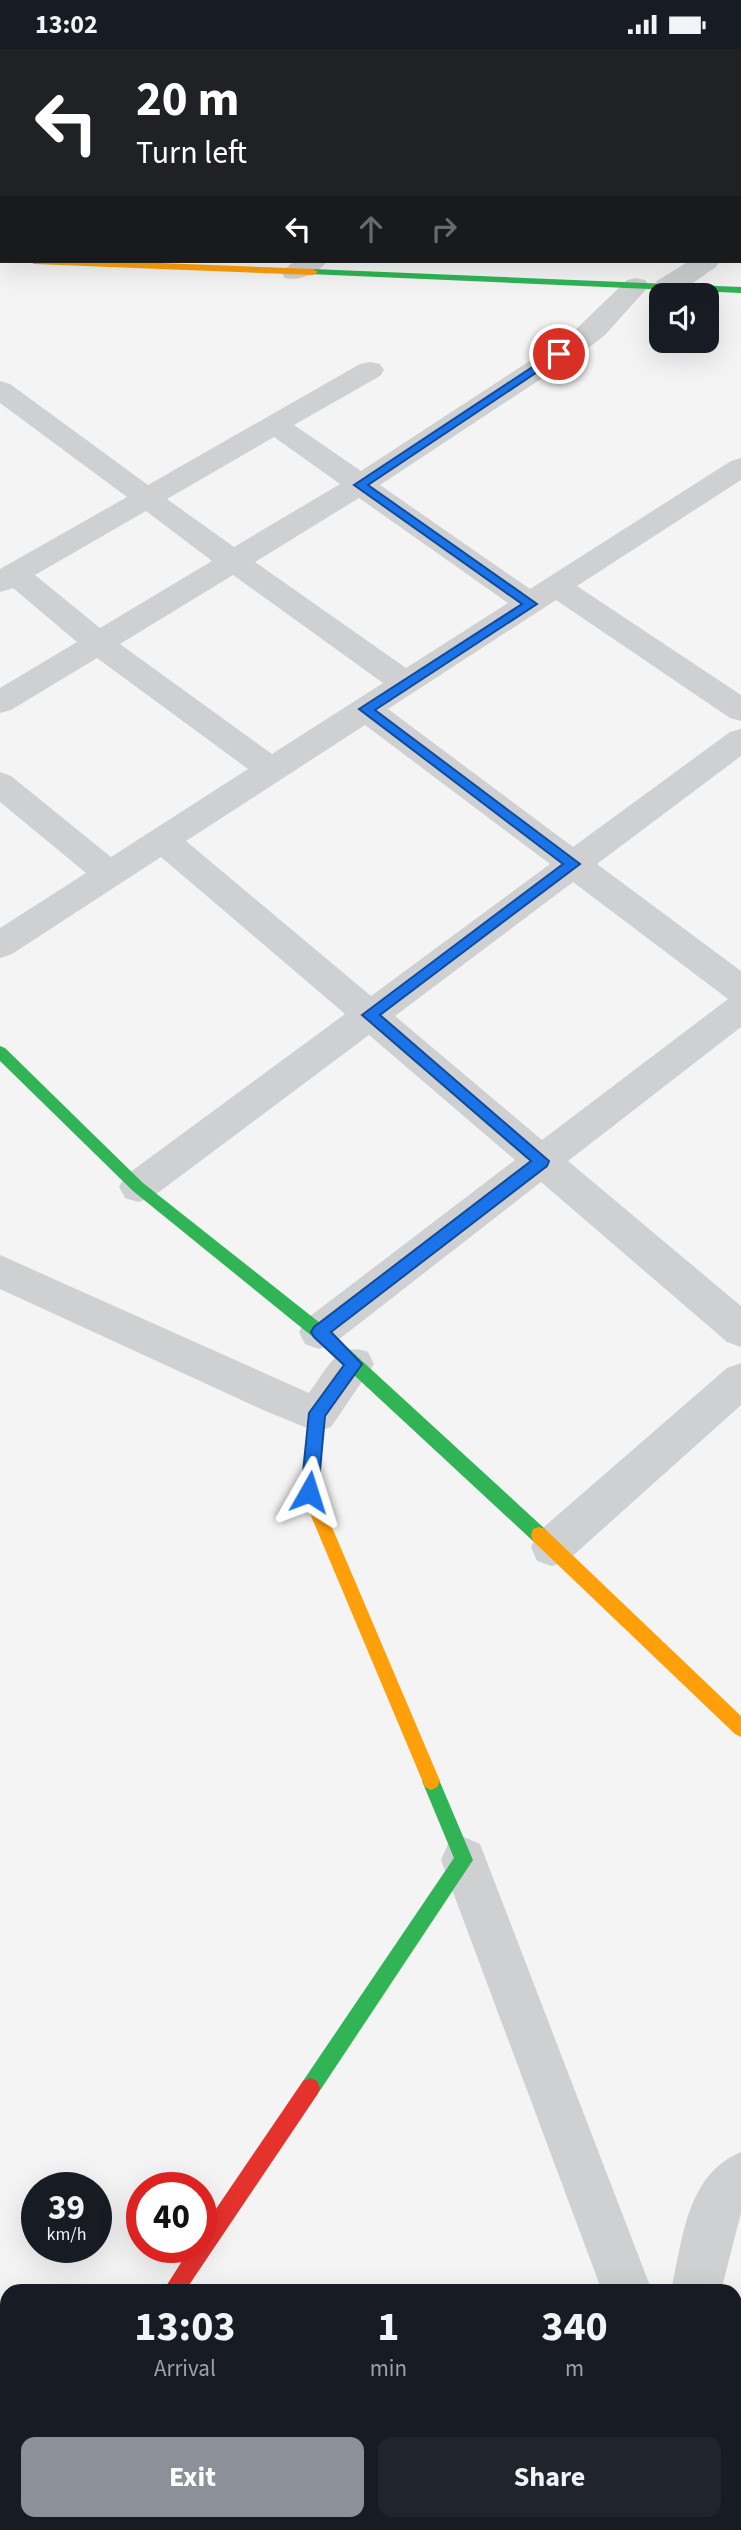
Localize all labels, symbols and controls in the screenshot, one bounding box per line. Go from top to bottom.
text: 13:02 [35,6,98,43]
text: 20 m [136,65,240,135]
icon: left [21,77,112,168]
text: Turn left [136,130,247,176]
icon: left [279,210,317,248]
icon: ahead [352,210,390,248]
icon: right [425,210,463,248]
map controls [649,283,719,353]
button: sound [649,283,719,353]
pin [529,324,589,384]
icon: arrive [540,335,578,373]
position arrow [272,1455,346,1529]
speed limit sign: 40 [126,2172,217,2263]
text: 39 [48,2183,85,2233]
text: km/h [47,2222,86,2247]
text: 13:03 [134,2297,236,2357]
text: 1 [377,2297,399,2357]
text: 340 [541,2297,608,2357]
text: Arrival [154,2352,216,2385]
text: min [370,2352,407,2385]
text: m [565,2352,584,2385]
button: Exit [21,2437,364,2517]
button: Share [378,2437,721,2517]

